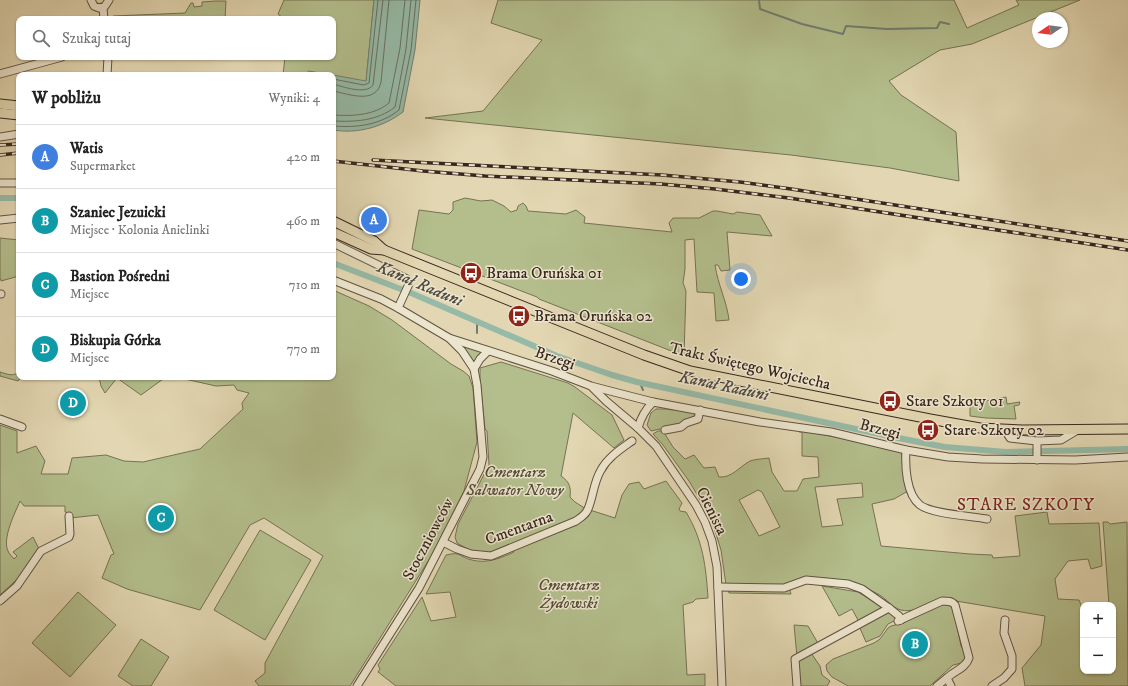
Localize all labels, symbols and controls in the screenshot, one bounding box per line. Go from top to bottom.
north arrow [1032,12,1068,48]
search box [16,16,336,60]
icon: search [30,27,52,49]
text: Szukaj tutaj [62,29,131,48]
text: W pobliżu [32,87,101,109]
text: Wyniki: 4 [269,90,320,106]
text: Watis [70,139,103,158]
text: A [41,149,49,165]
text: 420 m [287,149,320,165]
text: Supermarket [70,158,136,174]
text: Szaniec Jezuicki [70,203,166,222]
pin: A [361,205,387,235]
text: B [41,213,49,229]
text: 460 m [286,213,320,229]
text: Miejsce · Kolonia Anielinki [70,222,209,238]
water label: Kanał Raduni [373,256,468,313]
bus stop icon: Brama Oruńska 01 [458,260,484,286]
place label: Brama Oruńska 01 [486,263,602,283]
text: Bastion Pośredni [70,267,170,286]
your location [731,269,751,289]
text: C [41,277,49,293]
text: 710 m [289,277,320,293]
text: Miejsce [70,286,109,302]
bus stop icon: Brama Oruńska 02 [506,303,532,329]
place label: Brama Oruńska 02 [534,306,653,326]
text: Biskupia Górka [70,331,161,350]
street label: Trakt Świętego Wojciecha [667,338,833,394]
text: D [40,341,50,357]
text: 770 m [287,341,320,357]
street label: Brzegi [532,342,578,374]
text: Miejsce [70,350,109,366]
water label: Kanał Raduni [676,366,772,407]
pin: D [60,388,86,418]
bus stop icon: Stare Szkoty 01 [877,388,903,414]
place label: Stare Szkoty 01 [906,391,1004,411]
street label: Brzegi [857,414,903,444]
bus stop icon: Stare Szkoty 02 [915,417,941,443]
place label: Stare Szkoty 02 [944,420,1044,440]
park label: Cmentarz Salwator Nowy [465,462,565,500]
street label: Cienista [692,484,732,539]
street label: Stoczniowców [398,494,458,584]
district label: STARE SZKOTY [957,494,1095,516]
pin: C [148,503,174,533]
street label: Cmentarna [482,506,556,549]
park label: Cmentarz Żydowski [538,575,600,613]
map controls [1080,602,1116,674]
button: + [1080,602,1116,638]
pin: B [902,629,928,659]
button: − [1080,638,1116,674]

